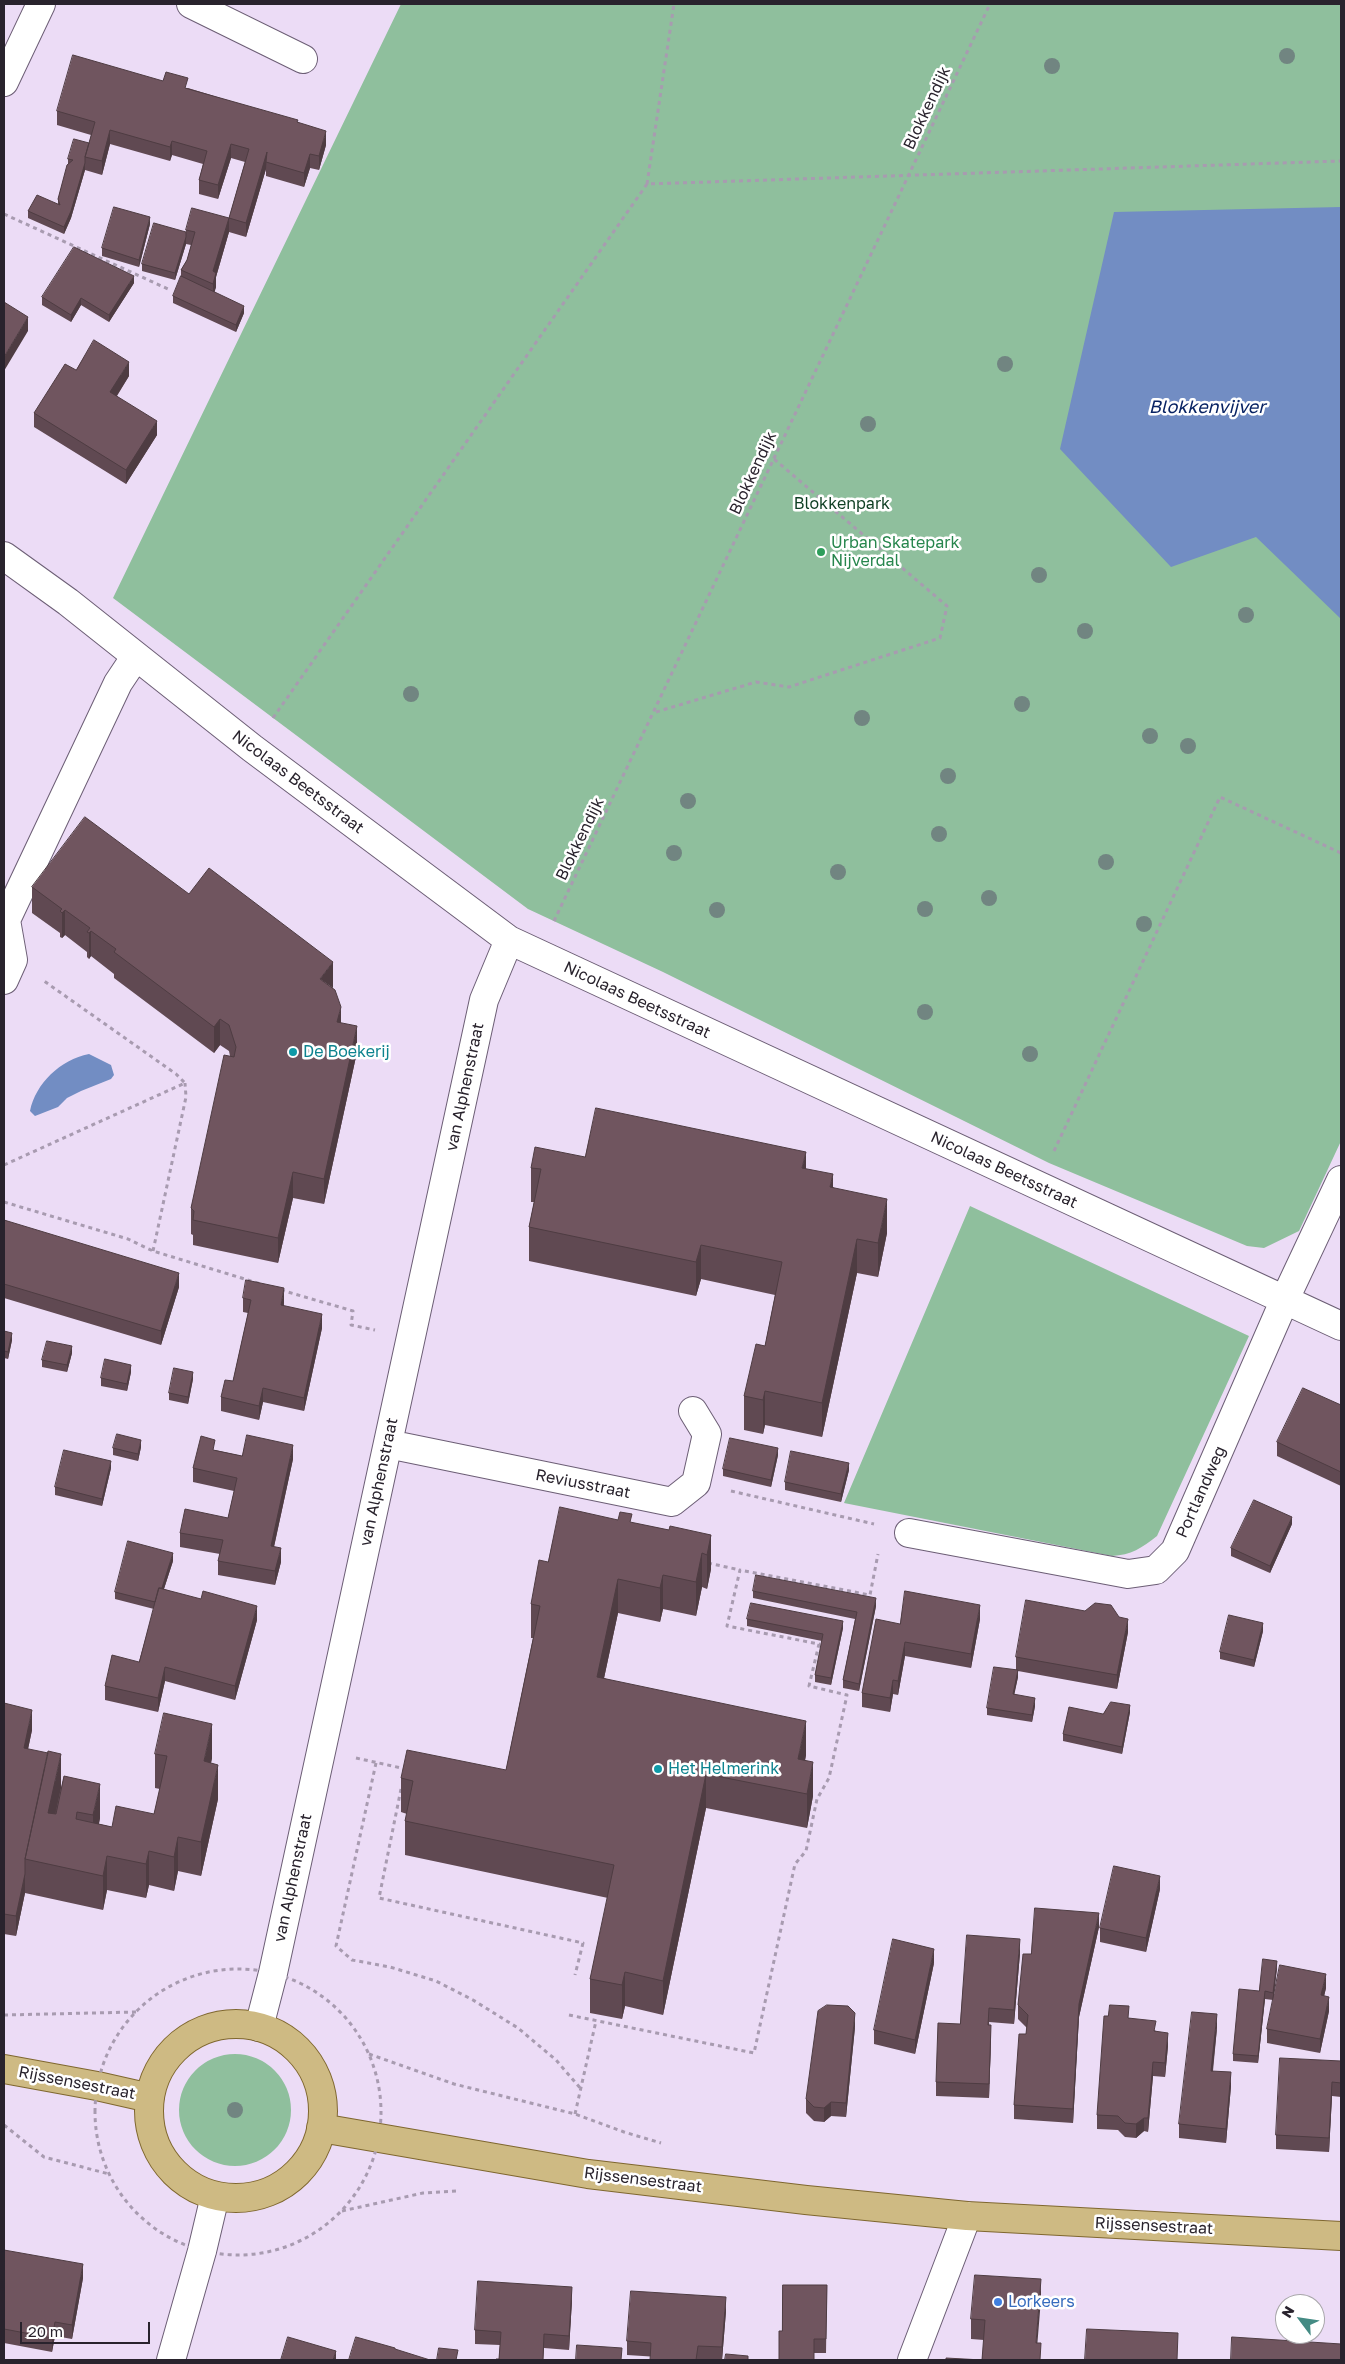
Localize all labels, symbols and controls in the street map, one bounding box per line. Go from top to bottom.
street label: Blokkendijk [899,63,955,153]
water label: Blokkenvijver [1149,396,1265,418]
street label: Blokkendijk [725,428,781,518]
park label: Blokkenpark [794,494,890,514]
place label: Urban Skatepark Nijverdal [831,533,959,571]
marker: Urban Skatepark Nijverdal [815,546,827,558]
street label: Nicolaas Beetsstraat [228,726,368,838]
street label: Blokkendijk [552,795,608,883]
street label: Nicolaas Beetsstraat [560,958,714,1042]
street label: van Alphenstraat [442,1021,488,1153]
place label: De Boekerij [303,1042,390,1062]
marker: De Boekerij [287,1046,299,1058]
street label: Nicolaas Beetsstraat [927,1128,1081,1212]
street label: van Alphenstraat [356,1416,402,1548]
street label: Portlandweg [1172,1443,1230,1541]
street label: Reviusstraat [534,1465,632,1503]
place label: Het Helmerink [668,1759,779,1779]
marker: Het Helmerink [652,1763,664,1775]
street label: van Alphenstraat [270,1812,316,1944]
street label: Rijssensestraat [17,2062,137,2104]
street label: Rijssensestraat [583,2163,703,2197]
street label: Rijssensestraat [1094,2213,1214,2239]
place label: Lorkeers [1008,2292,1075,2312]
north arrow [1275,2294,1325,2344]
marker: Lorkeers [992,2296,1004,2308]
text: N [1278,2303,1298,2320]
scale bar [22,2312,152,2344]
text: 20 m [28,2322,63,2340]

